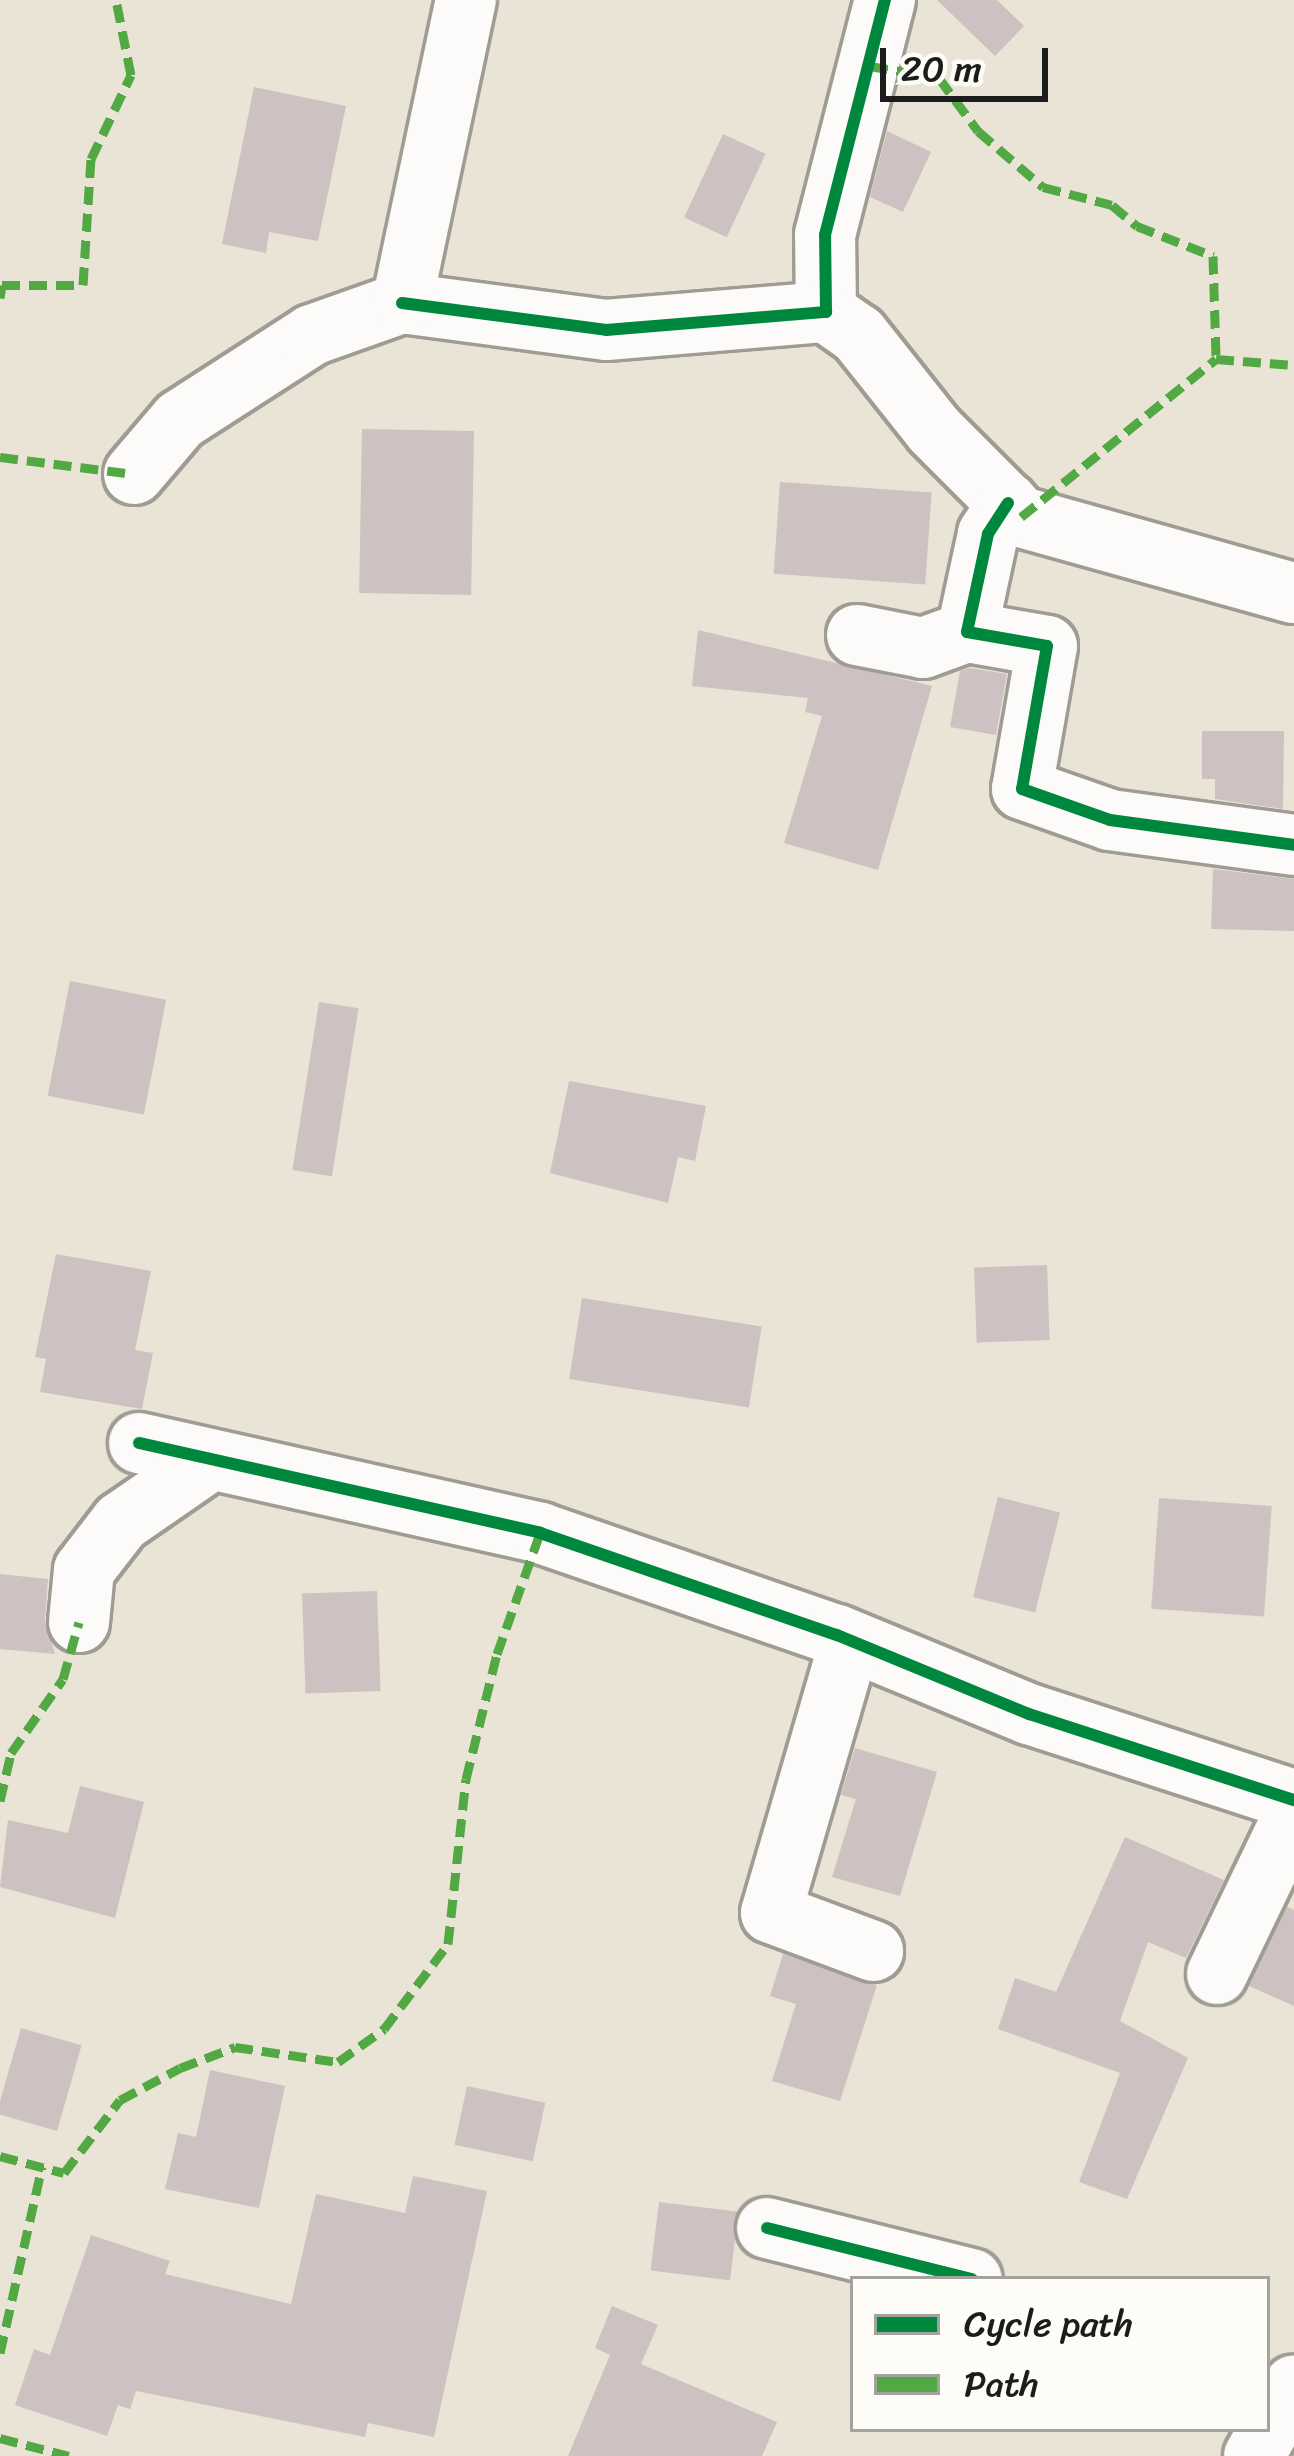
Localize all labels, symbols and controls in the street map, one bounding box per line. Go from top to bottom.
scale bar [886,24,1054,98]
text: 20 m [901,37,982,101]
legend [850,2276,1270,2432]
text: Cycle path [964,2292,1133,2356]
text: Path [964,2352,1039,2416]

